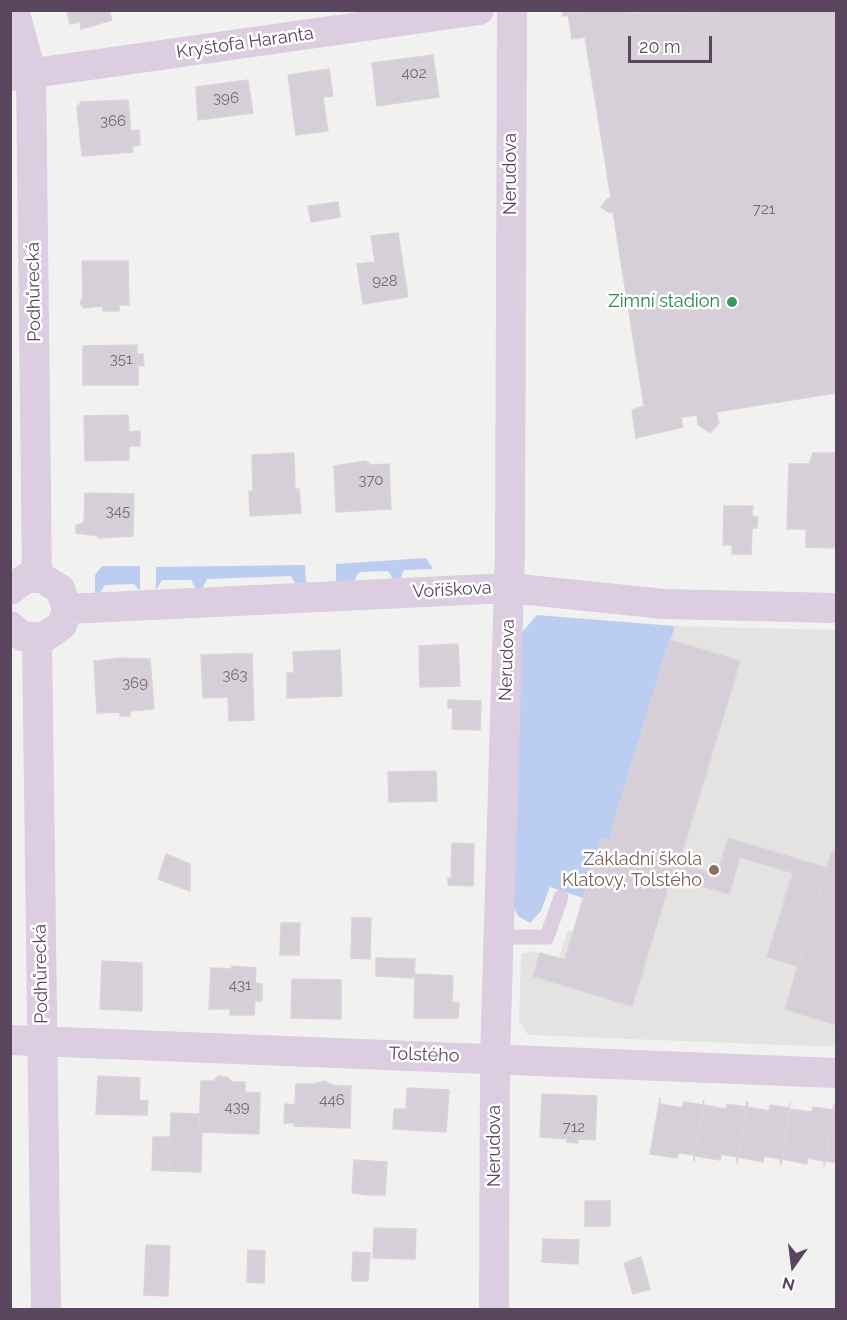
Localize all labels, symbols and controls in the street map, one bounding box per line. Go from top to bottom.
street label: Kryštofa Haranta [175,23,315,63]
scale bar [631,24,715,62]
text: 20 m [639,36,681,57]
house number: 402 [401,64,427,82]
house number: 396 [213,89,239,107]
house number: 366 [100,112,126,130]
street label: Nerudova [500,133,522,215]
house number: 721 [753,200,775,218]
street label: Podhůrecká [22,242,46,342]
house number: 928 [372,272,398,290]
place label: Zimní stadion [608,291,720,313]
marker: Zimní stadion [725,295,739,309]
house number: 351 [110,350,132,368]
house number: 370 [358,471,384,489]
house number: 345 [106,502,130,520]
street label: Voříškova [412,577,492,603]
street label: Nerudova [495,619,519,701]
house number: 363 [222,666,248,684]
house number: 369 [122,674,148,692]
place label: Základní škola Klatovy, Tolstého [562,849,702,892]
marker: Základní škola Klatovy, Tolstého [707,863,721,877]
street label: Podhůrecká [29,924,53,1024]
house number: 431 [229,976,251,994]
street label: Tolstého [388,1043,460,1067]
house number: 446 [319,1091,345,1109]
house number: 439 [225,1098,249,1116]
street label: Nerudova [484,1105,506,1187]
house number: 712 [563,1118,585,1136]
north arrow [763,1236,823,1296]
text: N [780,1273,797,1295]

